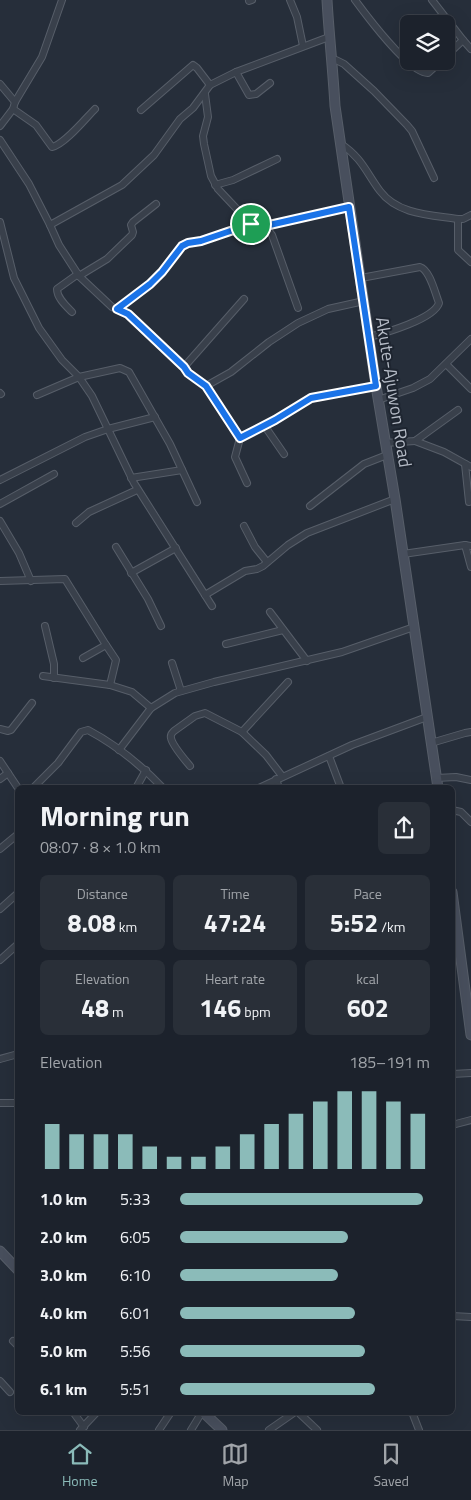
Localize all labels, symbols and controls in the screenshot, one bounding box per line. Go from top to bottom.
map controls [400,15,455,70]
button: layers [400,15,455,70]
pin [230,203,272,245]
icon: arrive [237,210,265,238]
street label: Akute-Ajuwon Road [369,315,419,469]
text: Morning run [40,794,190,837]
button: share [378,802,430,854]
text: 08:07 · 8 × 1.0 km [40,835,161,859]
text: Distance [77,883,128,904]
text: Time [220,883,250,904]
text: Pace [353,883,382,904]
text: 8.08 [67,904,116,942]
text: 47:24 [204,904,266,942]
text: 5:52 [330,904,378,942]
text: km [116,916,137,937]
text: /km [378,916,405,937]
text: Elevation [75,968,130,989]
text: Heart rate [205,968,265,989]
text: kcal [356,968,379,989]
text: 48 [81,989,109,1027]
text: 146 [199,989,241,1027]
text: 602 [347,989,389,1027]
text: m [109,1001,124,1022]
text: bpm [241,1001,271,1022]
text: Elevation [40,1050,102,1074]
text: 185–191 m [349,1050,430,1074]
text: 1.0 km [40,1187,87,1211]
text: 5:33 [120,1187,150,1211]
text: 2.0 km [40,1225,87,1249]
text: 6:05 [120,1225,150,1249]
text: 3.0 km [40,1263,87,1287]
text: 6:10 [120,1263,150,1287]
text: 4.0 km [40,1301,87,1325]
text: 6:01 [120,1301,150,1325]
text: 5.0 km [40,1339,87,1363]
text: 5:56 [120,1339,150,1363]
text: 6.1 km [40,1377,87,1401]
text: 5:51 [120,1377,150,1401]
tab: Home [62,1440,98,1491]
tab: Map [221,1440,249,1491]
tab: Saved [373,1440,409,1491]

